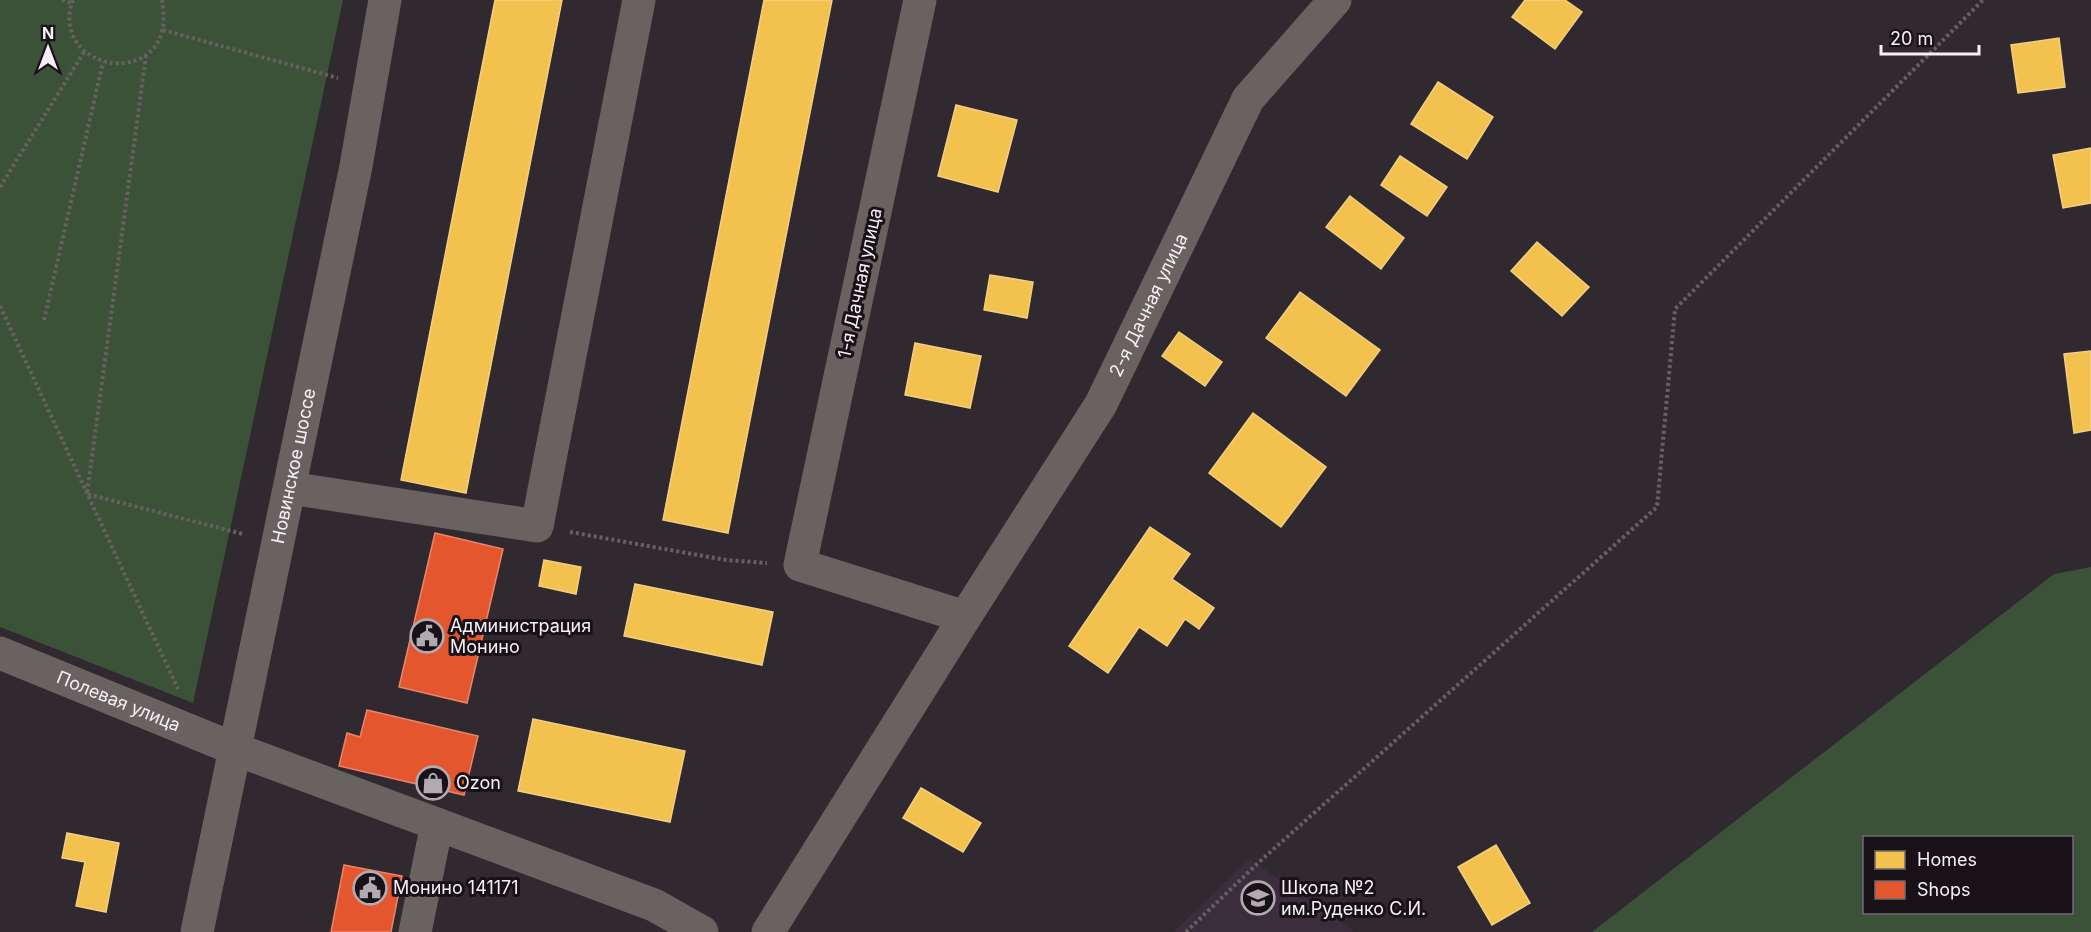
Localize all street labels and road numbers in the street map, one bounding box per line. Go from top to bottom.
street label: 1-я Дачная улица [833,206,886,360]
street label: 2-я Дачная улица [1105,230,1192,380]
street label: Новинское шоссе [267,386,320,546]
street label: Полевая улица [54,666,184,736]

